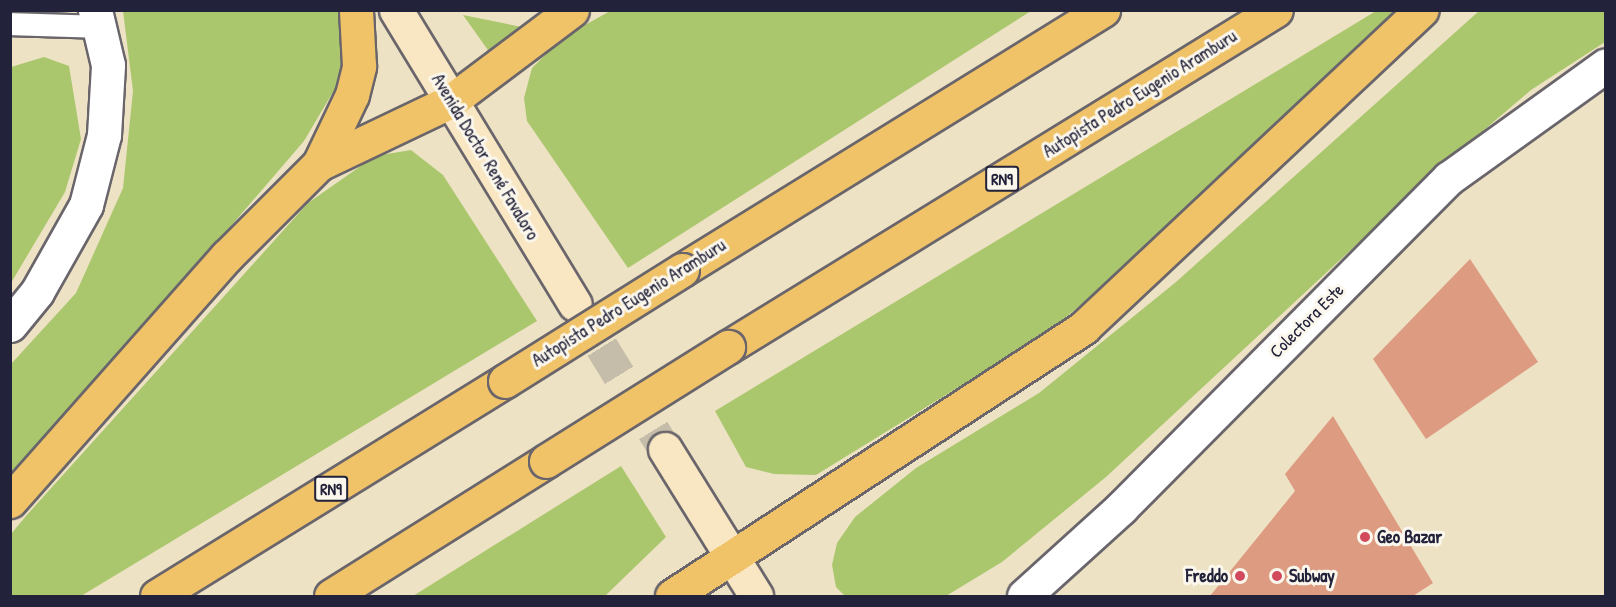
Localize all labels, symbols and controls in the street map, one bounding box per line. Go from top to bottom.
street label: Autopista Pedro Eugenio Aramburu [1039,25,1241,163]
street label: Avenida Doctor René Favaloro [427,70,543,244]
road number: RN9 [984,166,1020,192]
street label: Autopista Pedro Eugenio Aramburu [528,234,730,372]
street label: Colectora Este [1265,279,1349,363]
road number: RN9 [313,476,349,502]
place label: Geo Bazar [1377,526,1442,548]
marker: Geo Bazar [1358,530,1372,544]
place label: Freddo [1186,565,1228,587]
place label: Subway [1289,565,1335,587]
marker: Freddo [1233,569,1247,583]
marker: Subway [1270,569,1284,583]

